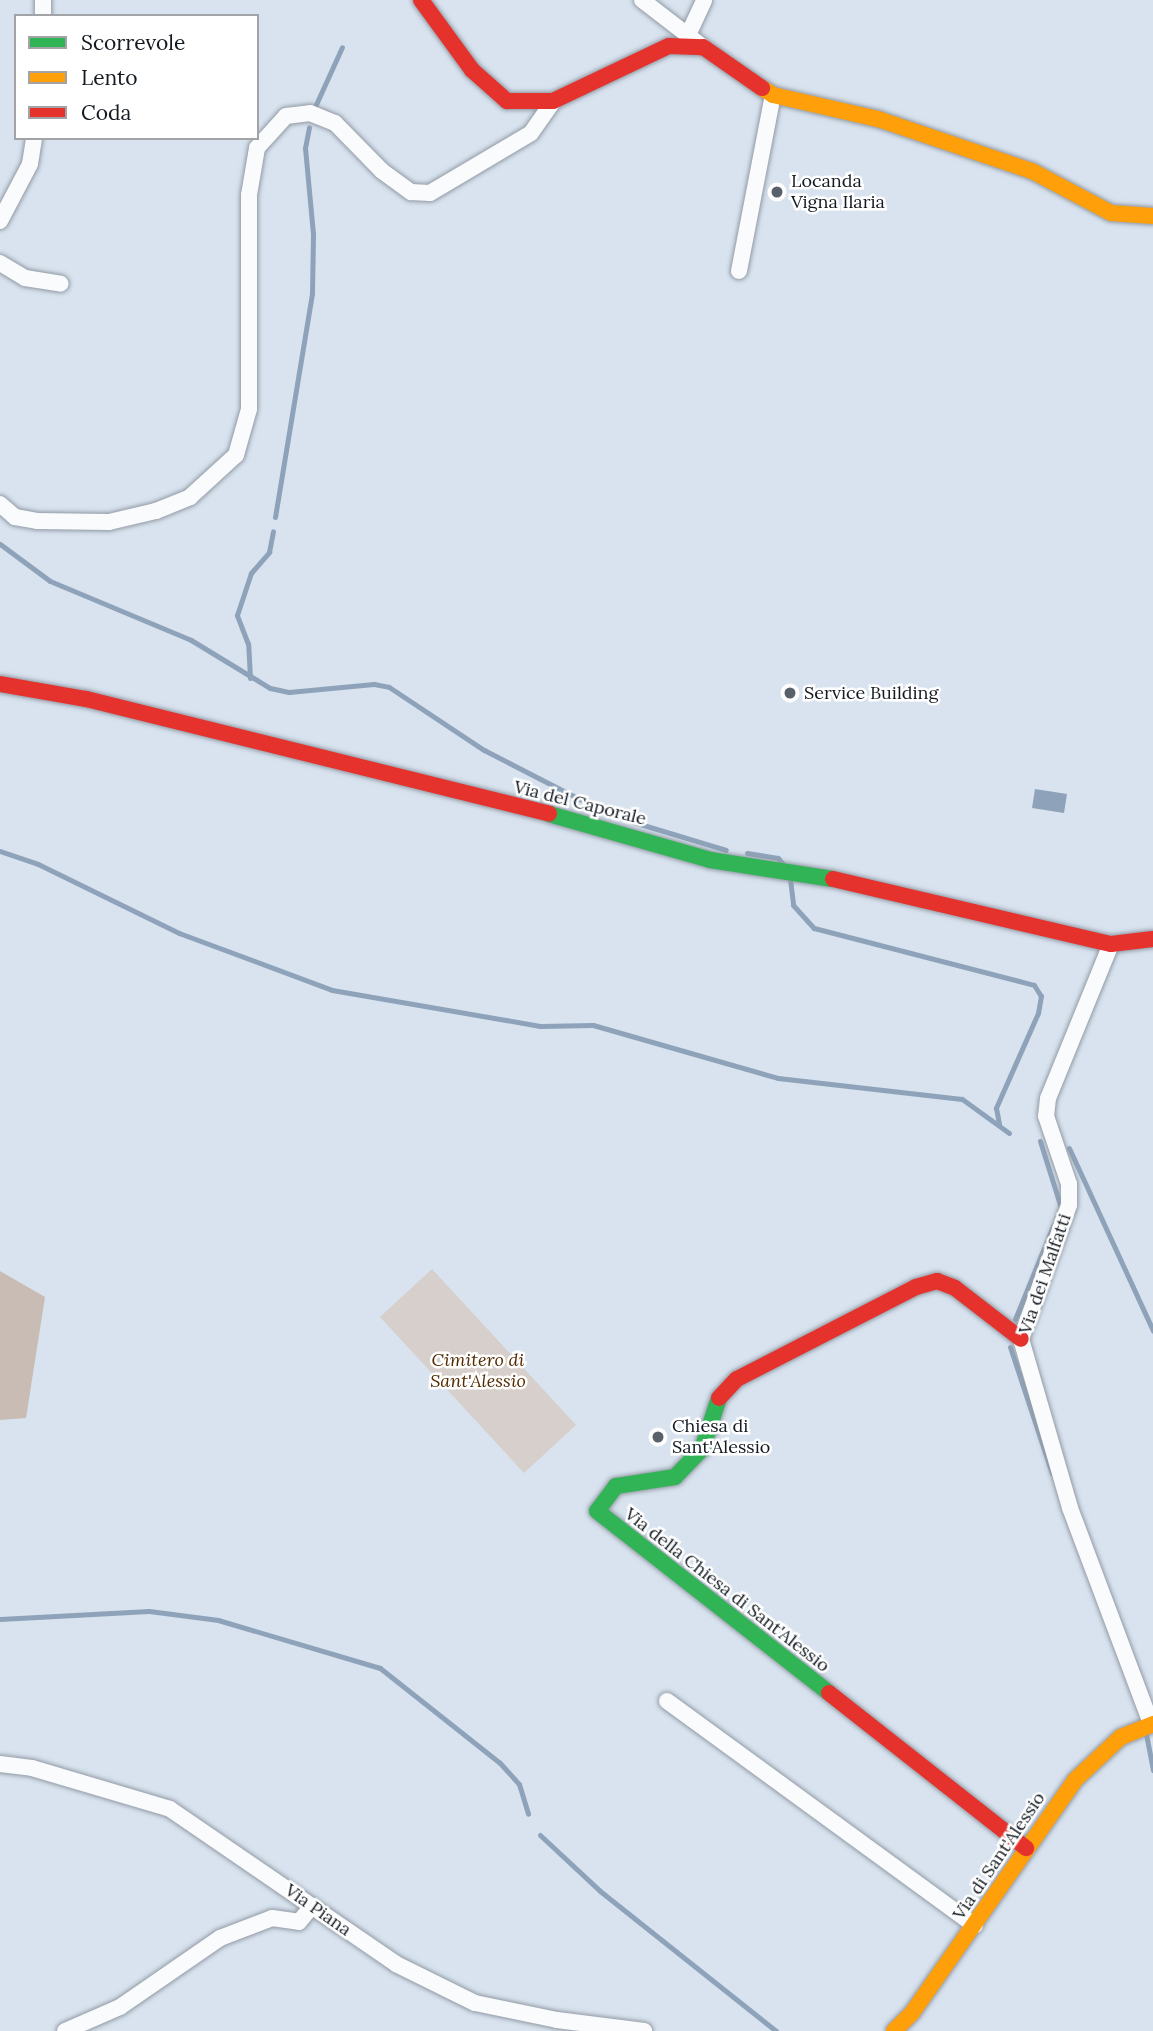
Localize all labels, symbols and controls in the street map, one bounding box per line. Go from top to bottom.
legend [14,14,259,140]
text: Scorrevole [81,29,185,56]
text: Lento [81,64,138,91]
text: Coda [81,99,131,126]
place label: Locanda Vigna Ilaria [791,171,885,214]
marker: Locanda Vigna Ilaria [769,184,785,200]
place label: Service Building [804,682,938,704]
marker: Service Building [782,685,798,701]
street label: Via del Caporale [512,776,648,830]
street label: Via dei Malfatti [1014,1211,1076,1337]
park label: Cimitero di Sant'Alessio [430,1350,526,1392]
place label: Chiesa di Sant'Alessio [672,1416,770,1458]
marker: Chiesa di Sant'Alessio [650,1429,666,1445]
street label: Via della Chiesa di Sant'Alessio [620,1503,834,1677]
street label: Via di Sant'Alessio [948,1788,1050,1924]
street label: Via Piana [281,1879,355,1941]

